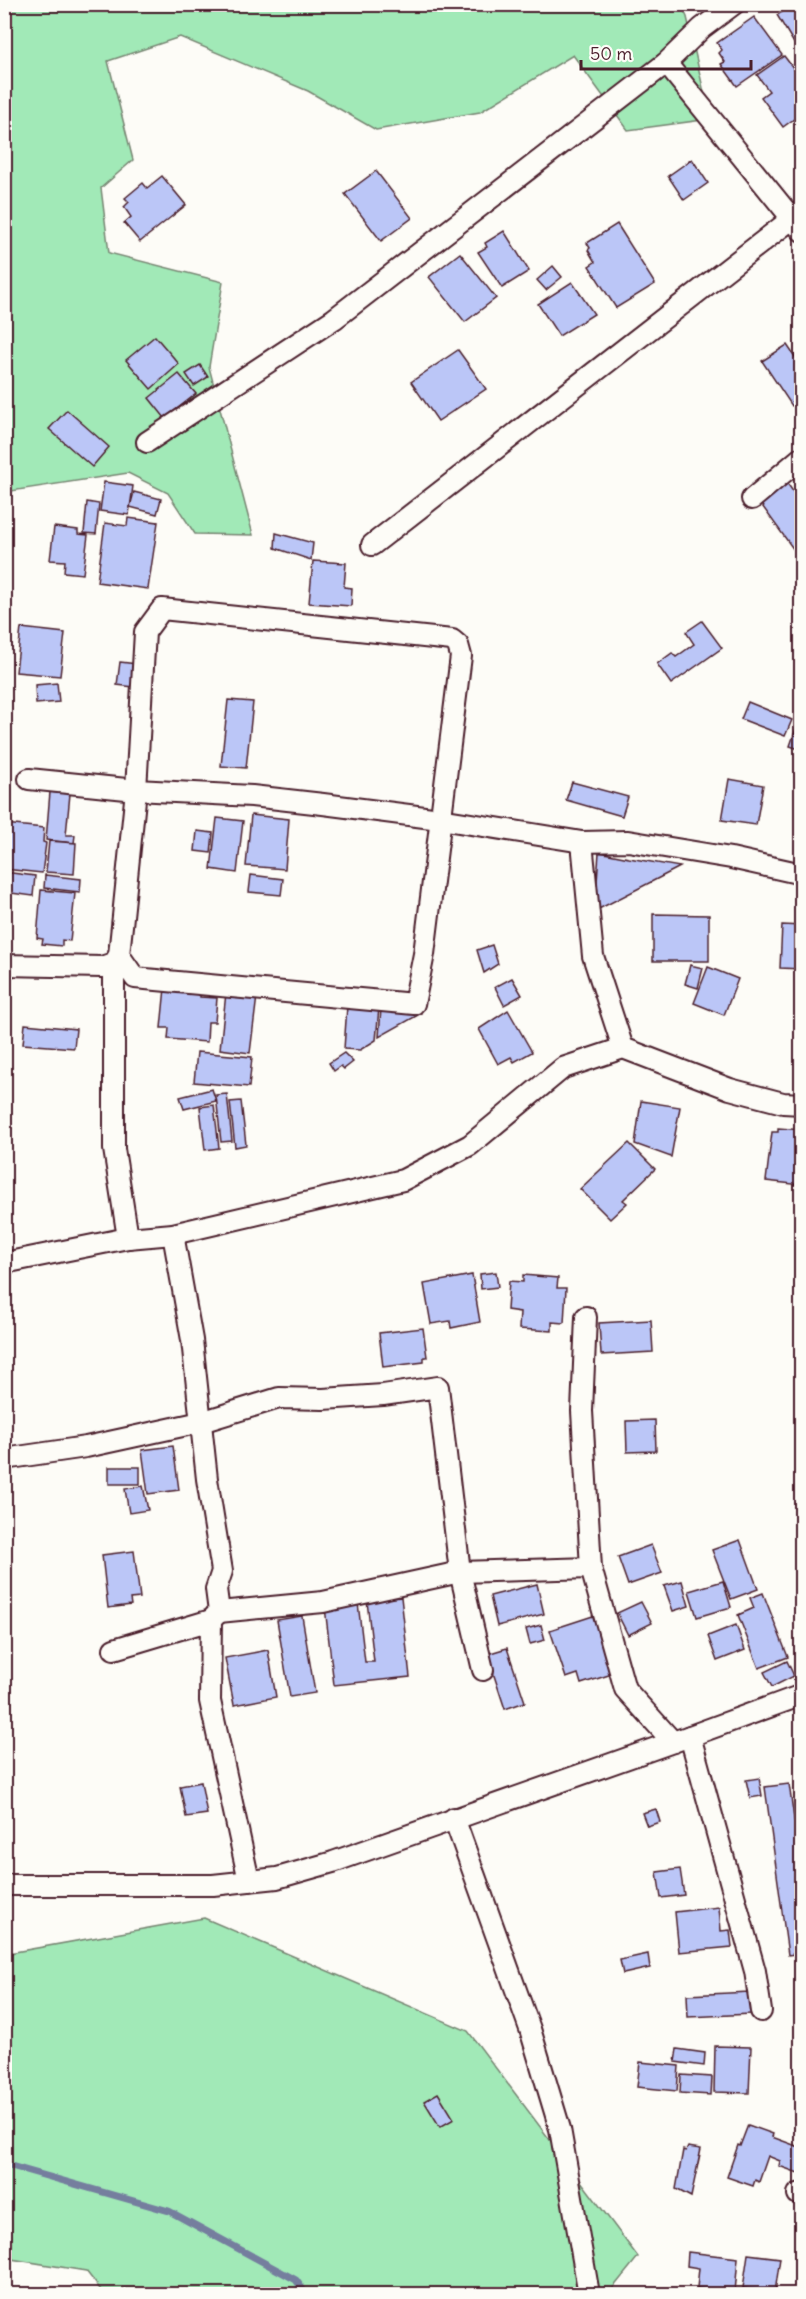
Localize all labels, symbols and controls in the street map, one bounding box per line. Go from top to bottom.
scale bar [581,33,750,71]
text: 50 m [590,42,632,65]

